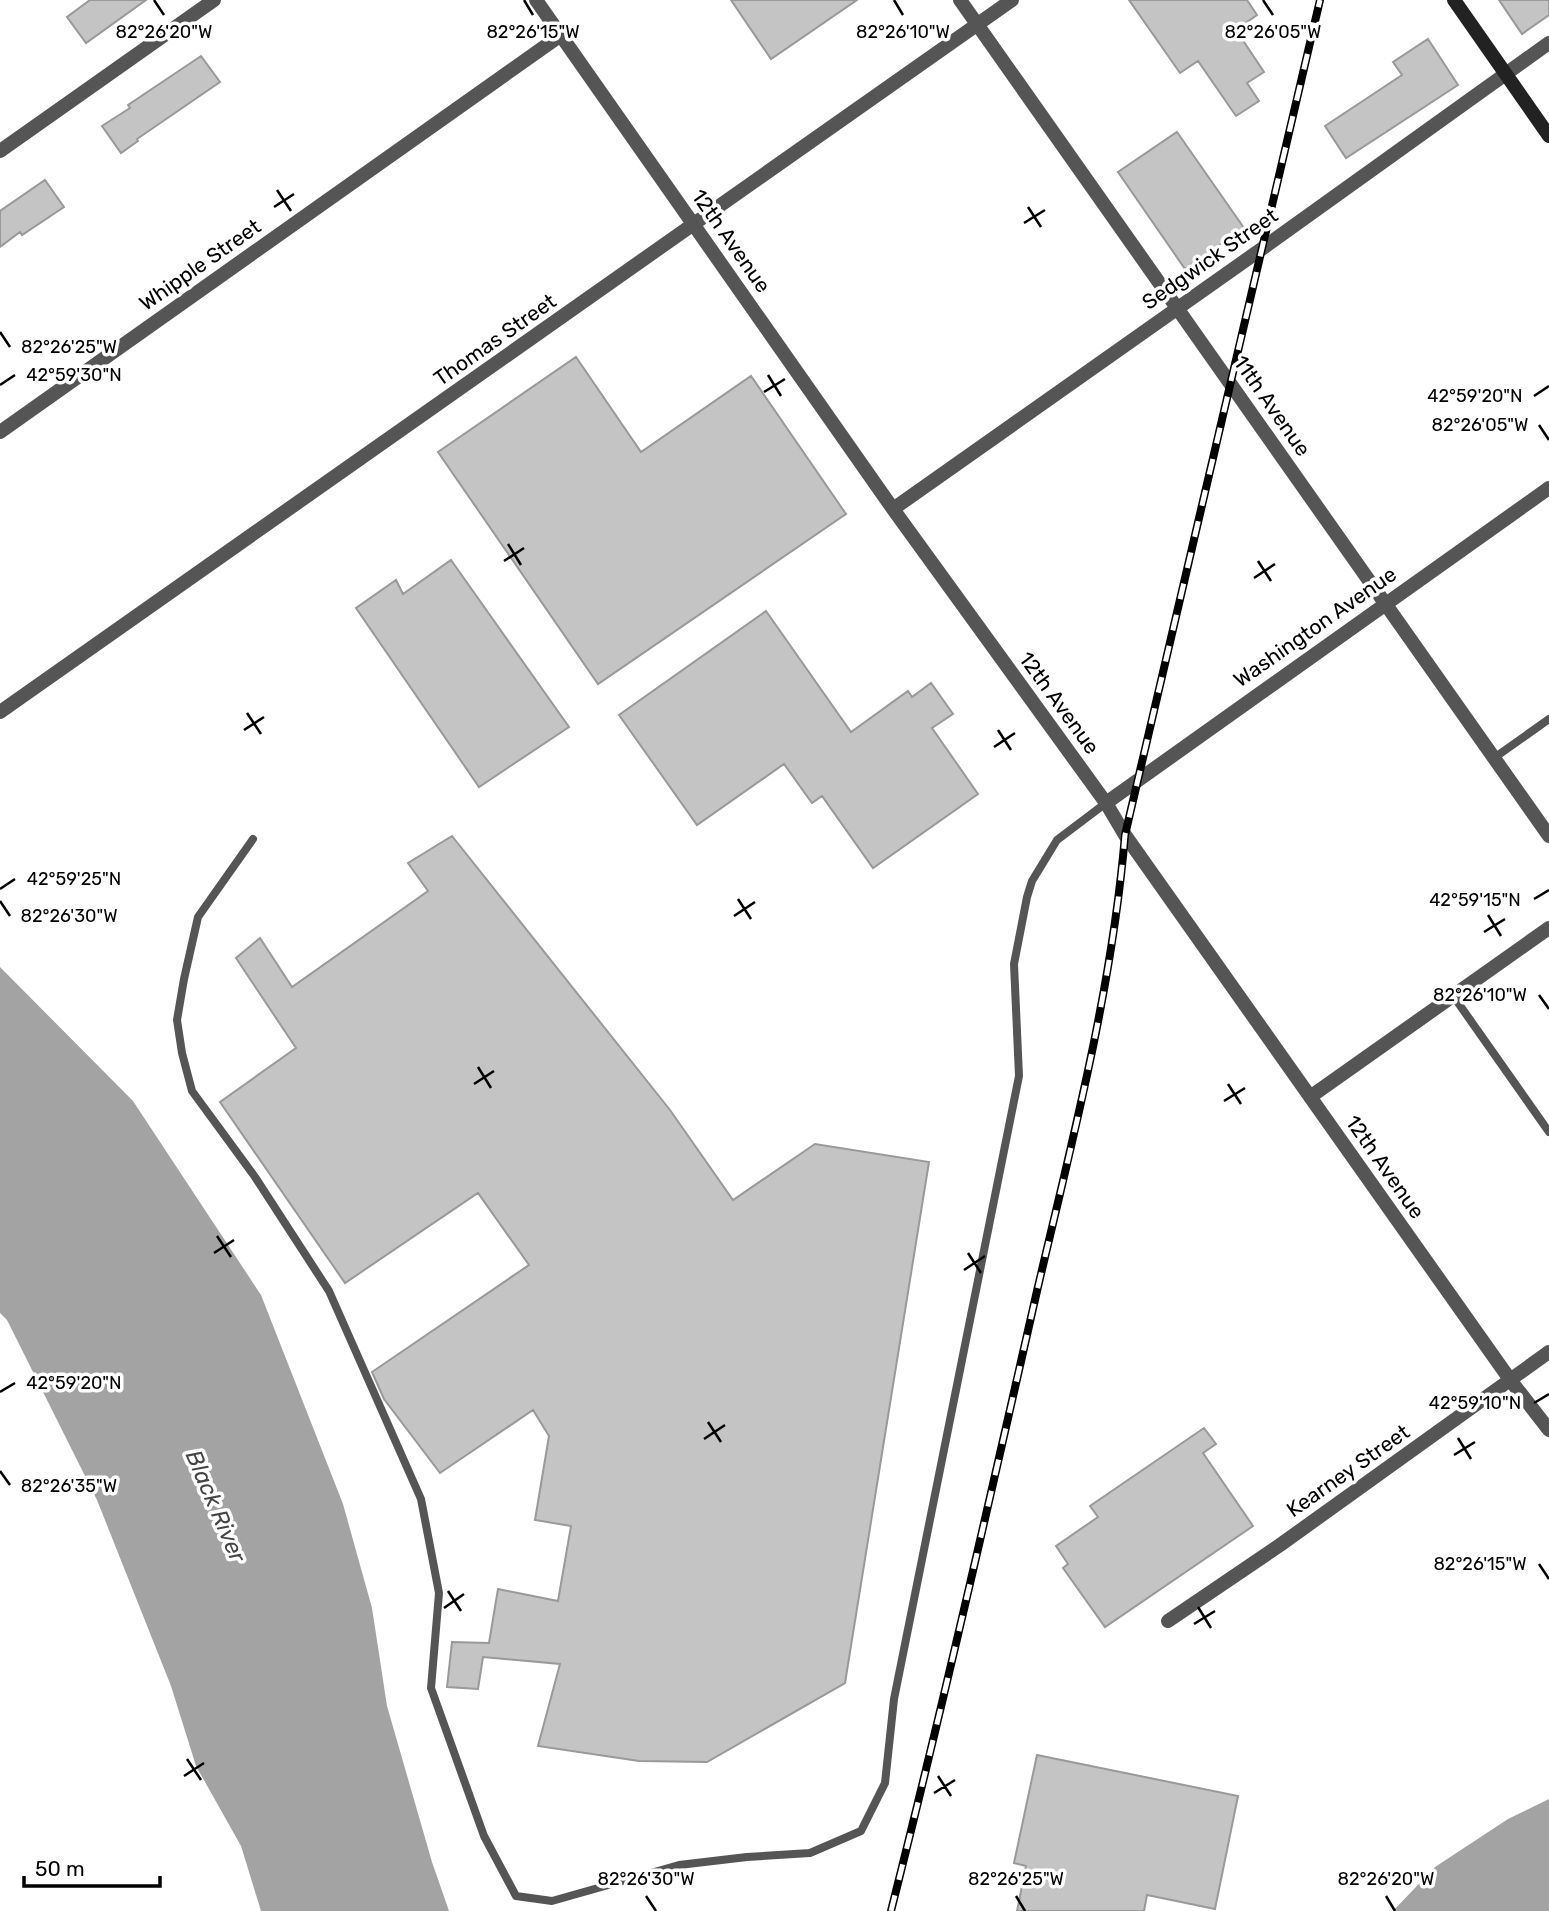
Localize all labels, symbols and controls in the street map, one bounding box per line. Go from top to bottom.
text: 82°26'20"W [116,21,212,43]
text: 82°26'15"W [486,21,580,43]
text: 82°26'10"W [856,21,950,43]
text: 82°26'05"W [1225,21,1321,43]
street label: 12th Avenue [687,184,776,297]
street label: Sedgwick Street [1137,203,1282,315]
street label: Whipple Street [134,213,265,316]
street label: Thomas Street [429,288,561,391]
text: 82°26'25"W [21,336,117,358]
street label: 11th Avenue [1229,351,1316,461]
text: 42°59'30"N [26,364,122,386]
text: 42°59'20"N [1427,385,1523,407]
text: 82°26'05"W [1432,414,1528,436]
street label: Washington Avenue [1229,561,1401,692]
street label: 12th Avenue [1014,647,1105,759]
text: 42°59'25"N [27,868,121,890]
text: 42°59'15"N [1429,889,1521,911]
text: 82°26'30"W [20,905,118,927]
text: 82°26'10"W [1433,984,1527,1006]
street label: 12th Avenue [1341,1110,1430,1223]
text: 42°59'20"N [26,1372,122,1394]
text: 42°59'10"N [1429,1392,1521,1414]
street label: Kearney Street [1281,1419,1414,1522]
water label: Black River [180,1446,253,1567]
text: 82°26'35"W [21,1475,117,1497]
text: 82°26'15"W [1433,1553,1527,1575]
scale bar [24,1844,161,1888]
text: 50 m [35,1856,85,1881]
text: 82°26'30"W [597,1868,695,1890]
text: 82°26'25"W [968,1868,1064,1890]
text: 82°26'20"W [1338,1868,1434,1890]

